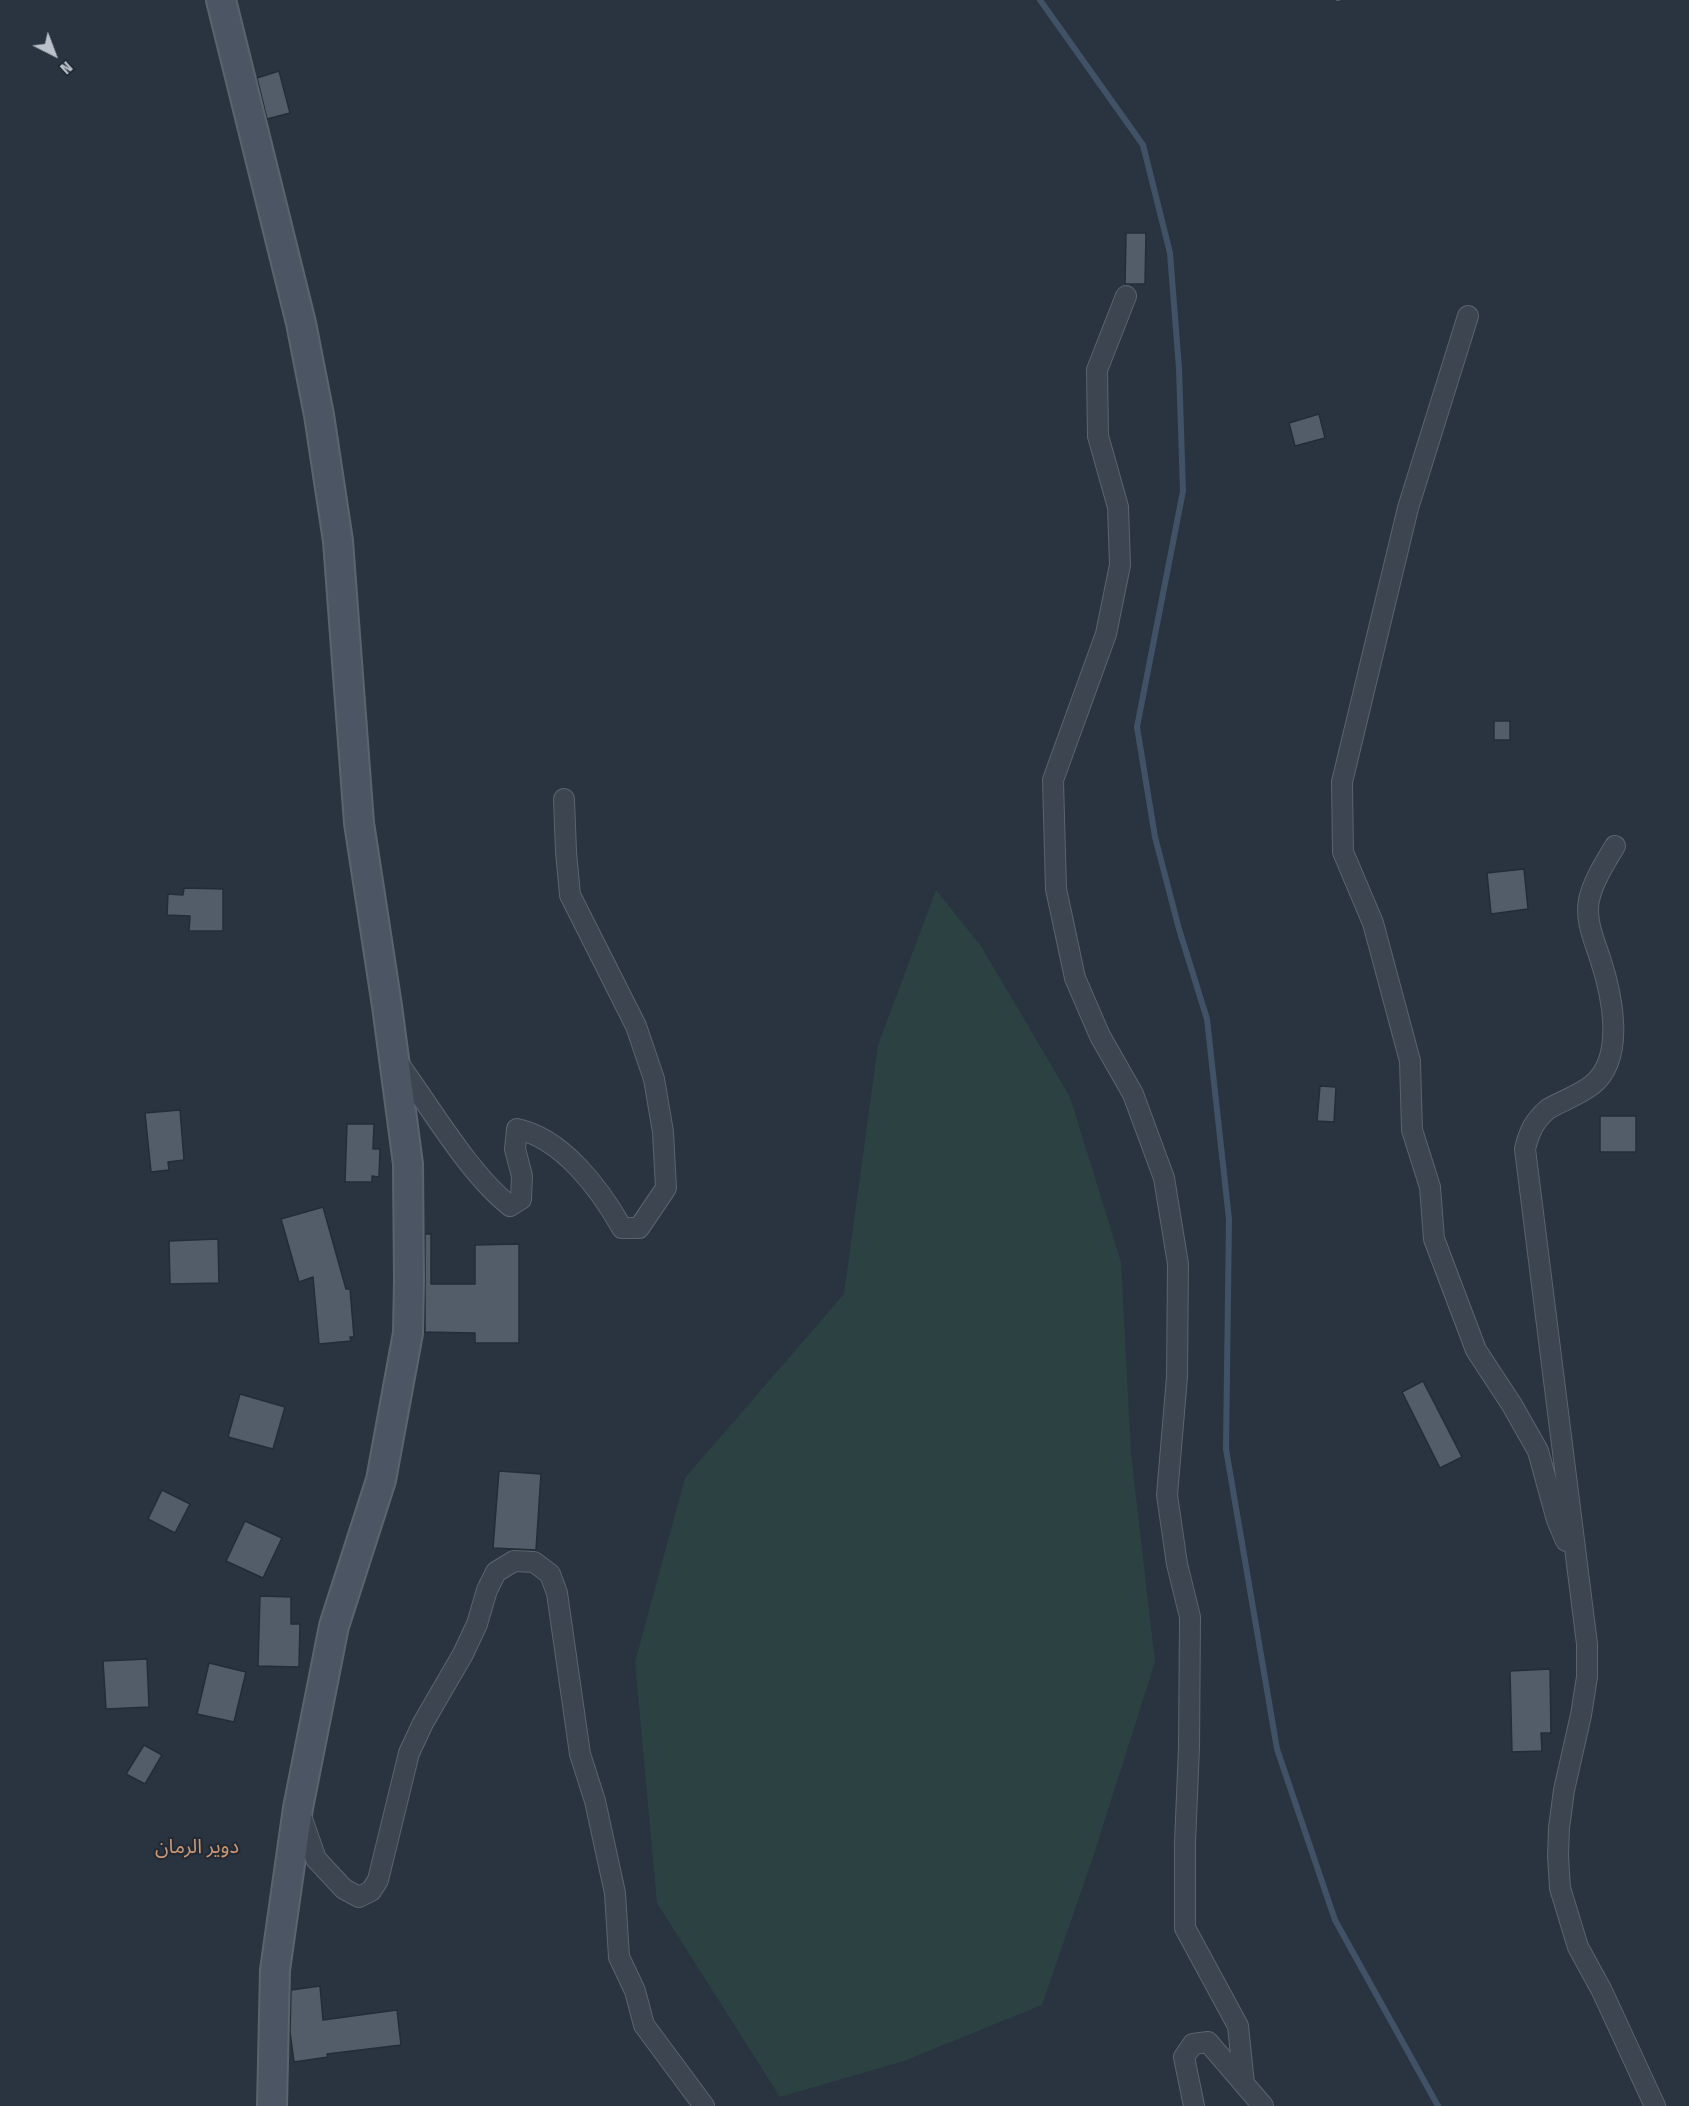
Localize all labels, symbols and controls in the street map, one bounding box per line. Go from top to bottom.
north arrow [24,24,84,84]
text: N [56,57,76,78]
district label: دوير الرمان [155,1835,239,1859]

